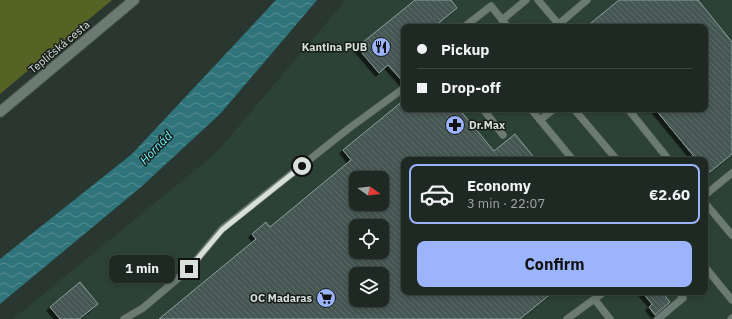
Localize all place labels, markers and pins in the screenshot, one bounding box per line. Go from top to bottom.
restaurant icon: Kantina PUB [370,36,392,58]
place label: Kantina PUB [302,40,367,54]
pharmacy icon: Dr.Max [444,114,466,136]
place label: Dr.Max [469,118,505,132]
supermarket icon: OC Madaras [315,287,337,309]
place label: OC Madaras [250,291,312,305]

